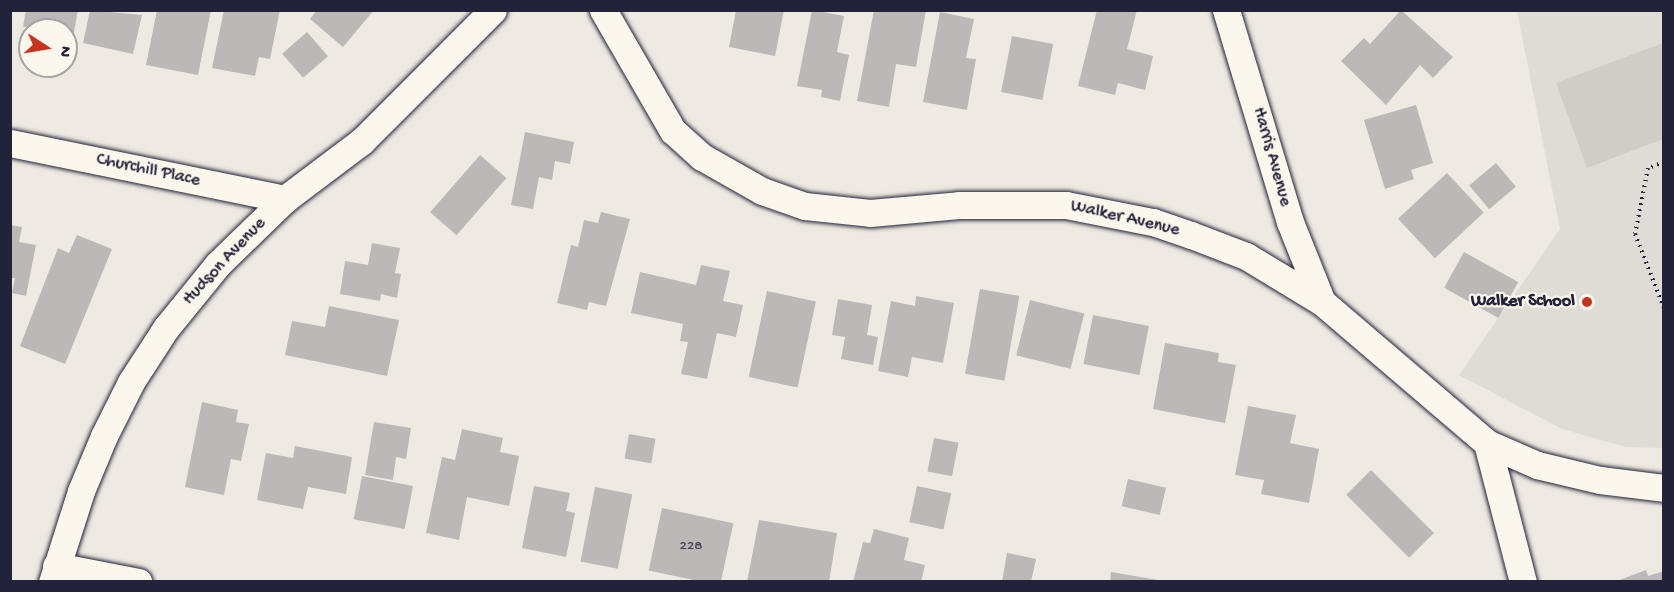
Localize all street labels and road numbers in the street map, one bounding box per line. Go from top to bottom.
street label: Harris Avenue [1247,105,1295,209]
street label: Churchill Place [94,149,202,193]
street label: Walker Avenue [1068,196,1182,242]
street label: Hudson Avenue [179,214,271,310]

